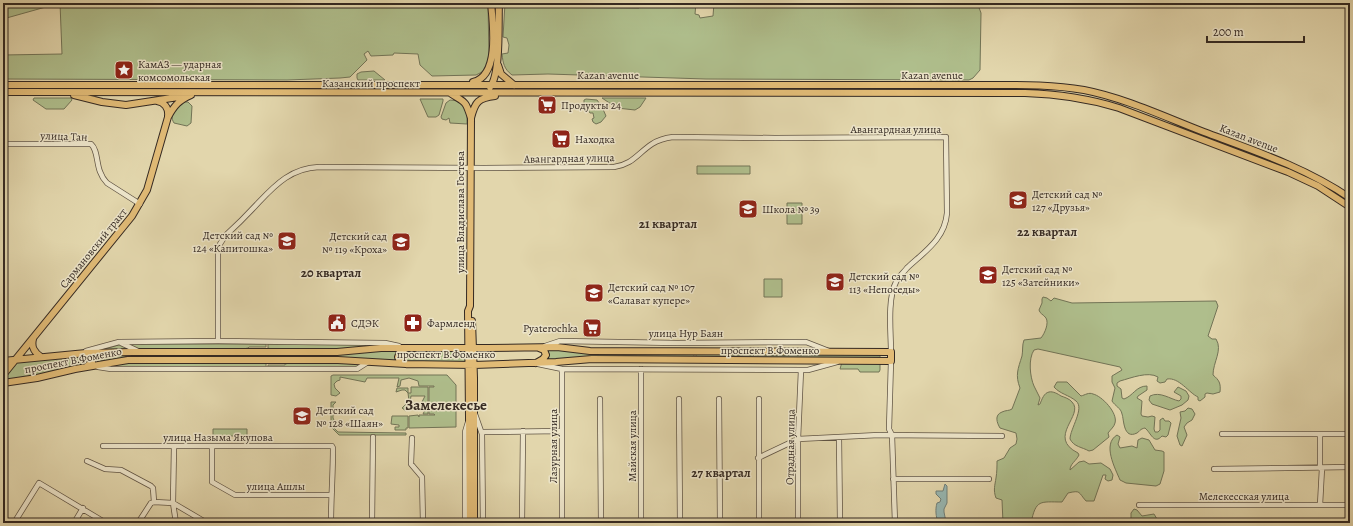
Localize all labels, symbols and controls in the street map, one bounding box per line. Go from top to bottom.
scale bar [1207,18,1304,44]
text: 200 m [1213,24,1244,40]
place label: КамАЗ — ударная комсомольская [138,57,222,85]
place icon: КамАЗ — ударная комсомольская [113,59,135,81]
street label: Kazan avenue [577,68,639,83]
street label: Kazan avenue [901,68,963,83]
street label: Казанский проспект [322,76,420,91]
supermarket icon: Продукты 24 [536,94,558,116]
place label: Продукты 24 [561,98,621,113]
street label: Kazan avenue [1217,120,1280,157]
street label: Авангардная улица [850,122,942,137]
street label: улица Тан [39,128,88,145]
supermarket icon: Находка [550,128,572,150]
place label: Находка [575,132,616,147]
street label: улица Владислава Гостева [453,150,468,274]
street label: Авангардная улица [522,150,615,167]
place label: Детский сад № 127 «Друзья» [1032,187,1103,215]
school or university icon: Детский сад № 127 «Друзья» [1007,189,1029,211]
school or university icon: Школа № 39 [737,198,759,220]
place label: Школа № 39 [762,202,820,217]
street label: Сармановский тракт [56,205,131,292]
district label: 21 квартал [639,215,698,232]
district label: 22 квартал [1017,223,1077,240]
place label: Детский сад № 124 «Капитошка» [193,228,274,256]
place label: Детский сад № 119 «Кроха» [322,229,388,257]
school or university icon: Детский сад № 124 «Капитошка» [276,230,298,252]
school or university icon: Детский сад № 119 «Кроха» [390,231,412,253]
place label: Детский сад № 125 «Затейники» [1002,262,1080,290]
district label: 20 квартал [301,264,362,281]
school or university icon: Детский сад № 125 «Затейники» [977,264,999,286]
place label: Детский сад № 113 «Непоседы» [849,269,920,297]
school or university icon: Детский сад № 113 «Непоседы» [824,271,846,293]
place label: Детский сад № 107 «Салават купере» [608,280,695,308]
school or university icon: Детский сад № 107 «Салават купере» [583,282,605,304]
public building icon: СДЭК [326,312,348,334]
pharmacy icon: Фармленд [402,312,424,334]
place label: СДЭК [351,316,379,331]
place label: Фармленд [427,316,476,331]
supermarket icon: Pyaterochka [581,317,603,339]
place label: Pyaterochka [523,321,579,336]
street label: улица Нур Баян [648,326,723,341]
street label: проспект В.Фоменко [721,343,820,358]
street label: проспект В.Фоменко [23,344,123,377]
street label: проспект В.Фоменко [397,347,496,362]
district label: Замелекесье [405,395,487,415]
place label: Детский сад № 128 «Шаян» [316,403,383,431]
school or university icon: Детский сад № 128 «Шаян» [291,405,313,427]
street label: Лазурная улица [546,408,561,483]
street label: Отрадная улица [782,408,799,485]
street label: Майская улица [625,409,640,482]
street label: улица Назыма Якупова [162,430,274,445]
district label: 27 квартал [691,464,751,481]
street label: улица Ашлы [246,479,305,494]
street label: Мелекесская улица [1199,489,1290,504]

